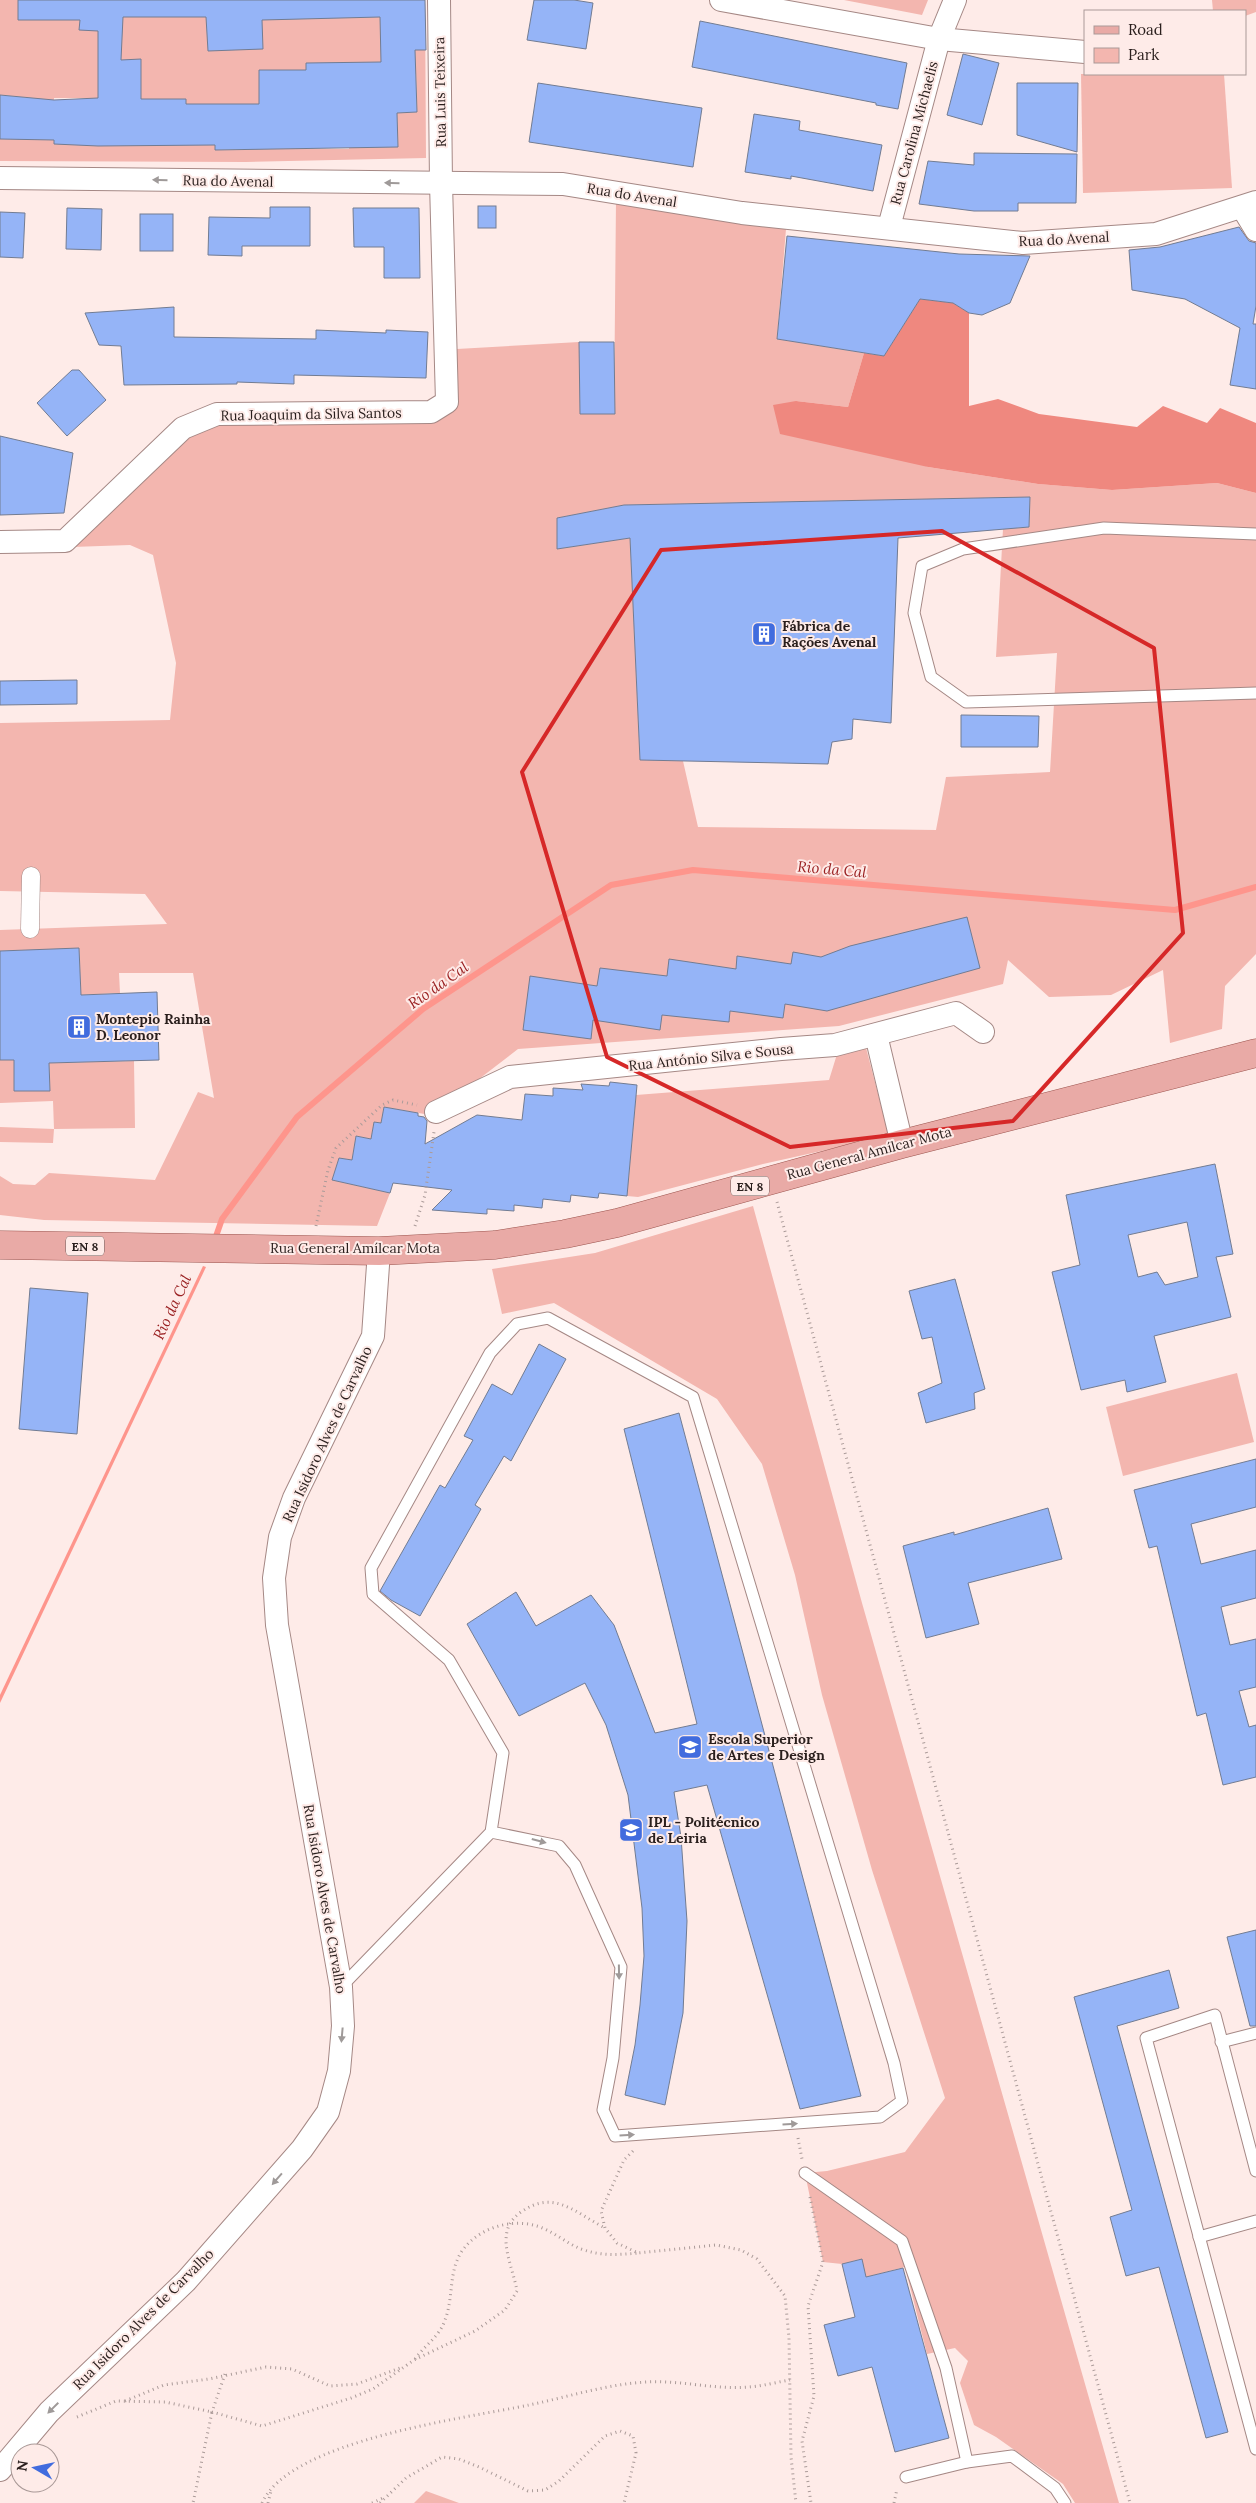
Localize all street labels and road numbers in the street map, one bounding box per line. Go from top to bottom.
street label: Rua Luis Teixeira [430,37,450,147]
street label: Rua Carolina Michaelis [886,59,942,207]
street label: Rua do Avenal [182,171,274,191]
street label: Rua do Avenal [586,179,678,211]
street label: Rua do Avenal [1018,228,1110,250]
street label: Rua Joaquim da Silva Santos [220,403,402,425]
street label: Rua António Silva e Sousa [628,1039,794,1075]
street label: Rua General Amílcar Mota [785,1122,953,1184]
road number: EN 8 [731,1176,769,1196]
road number: EN 8 [66,1236,104,1256]
street label: Rua General Amílcar Mota [270,1239,440,1257]
street label: Rua Isidoro Alves de Carvalho [278,1343,376,1525]
street label: Rua Isidoro Alves de Carvalho [299,1803,351,1995]
street label: Rua Isidoro Alves de Carvalho [69,2245,217,2393]

